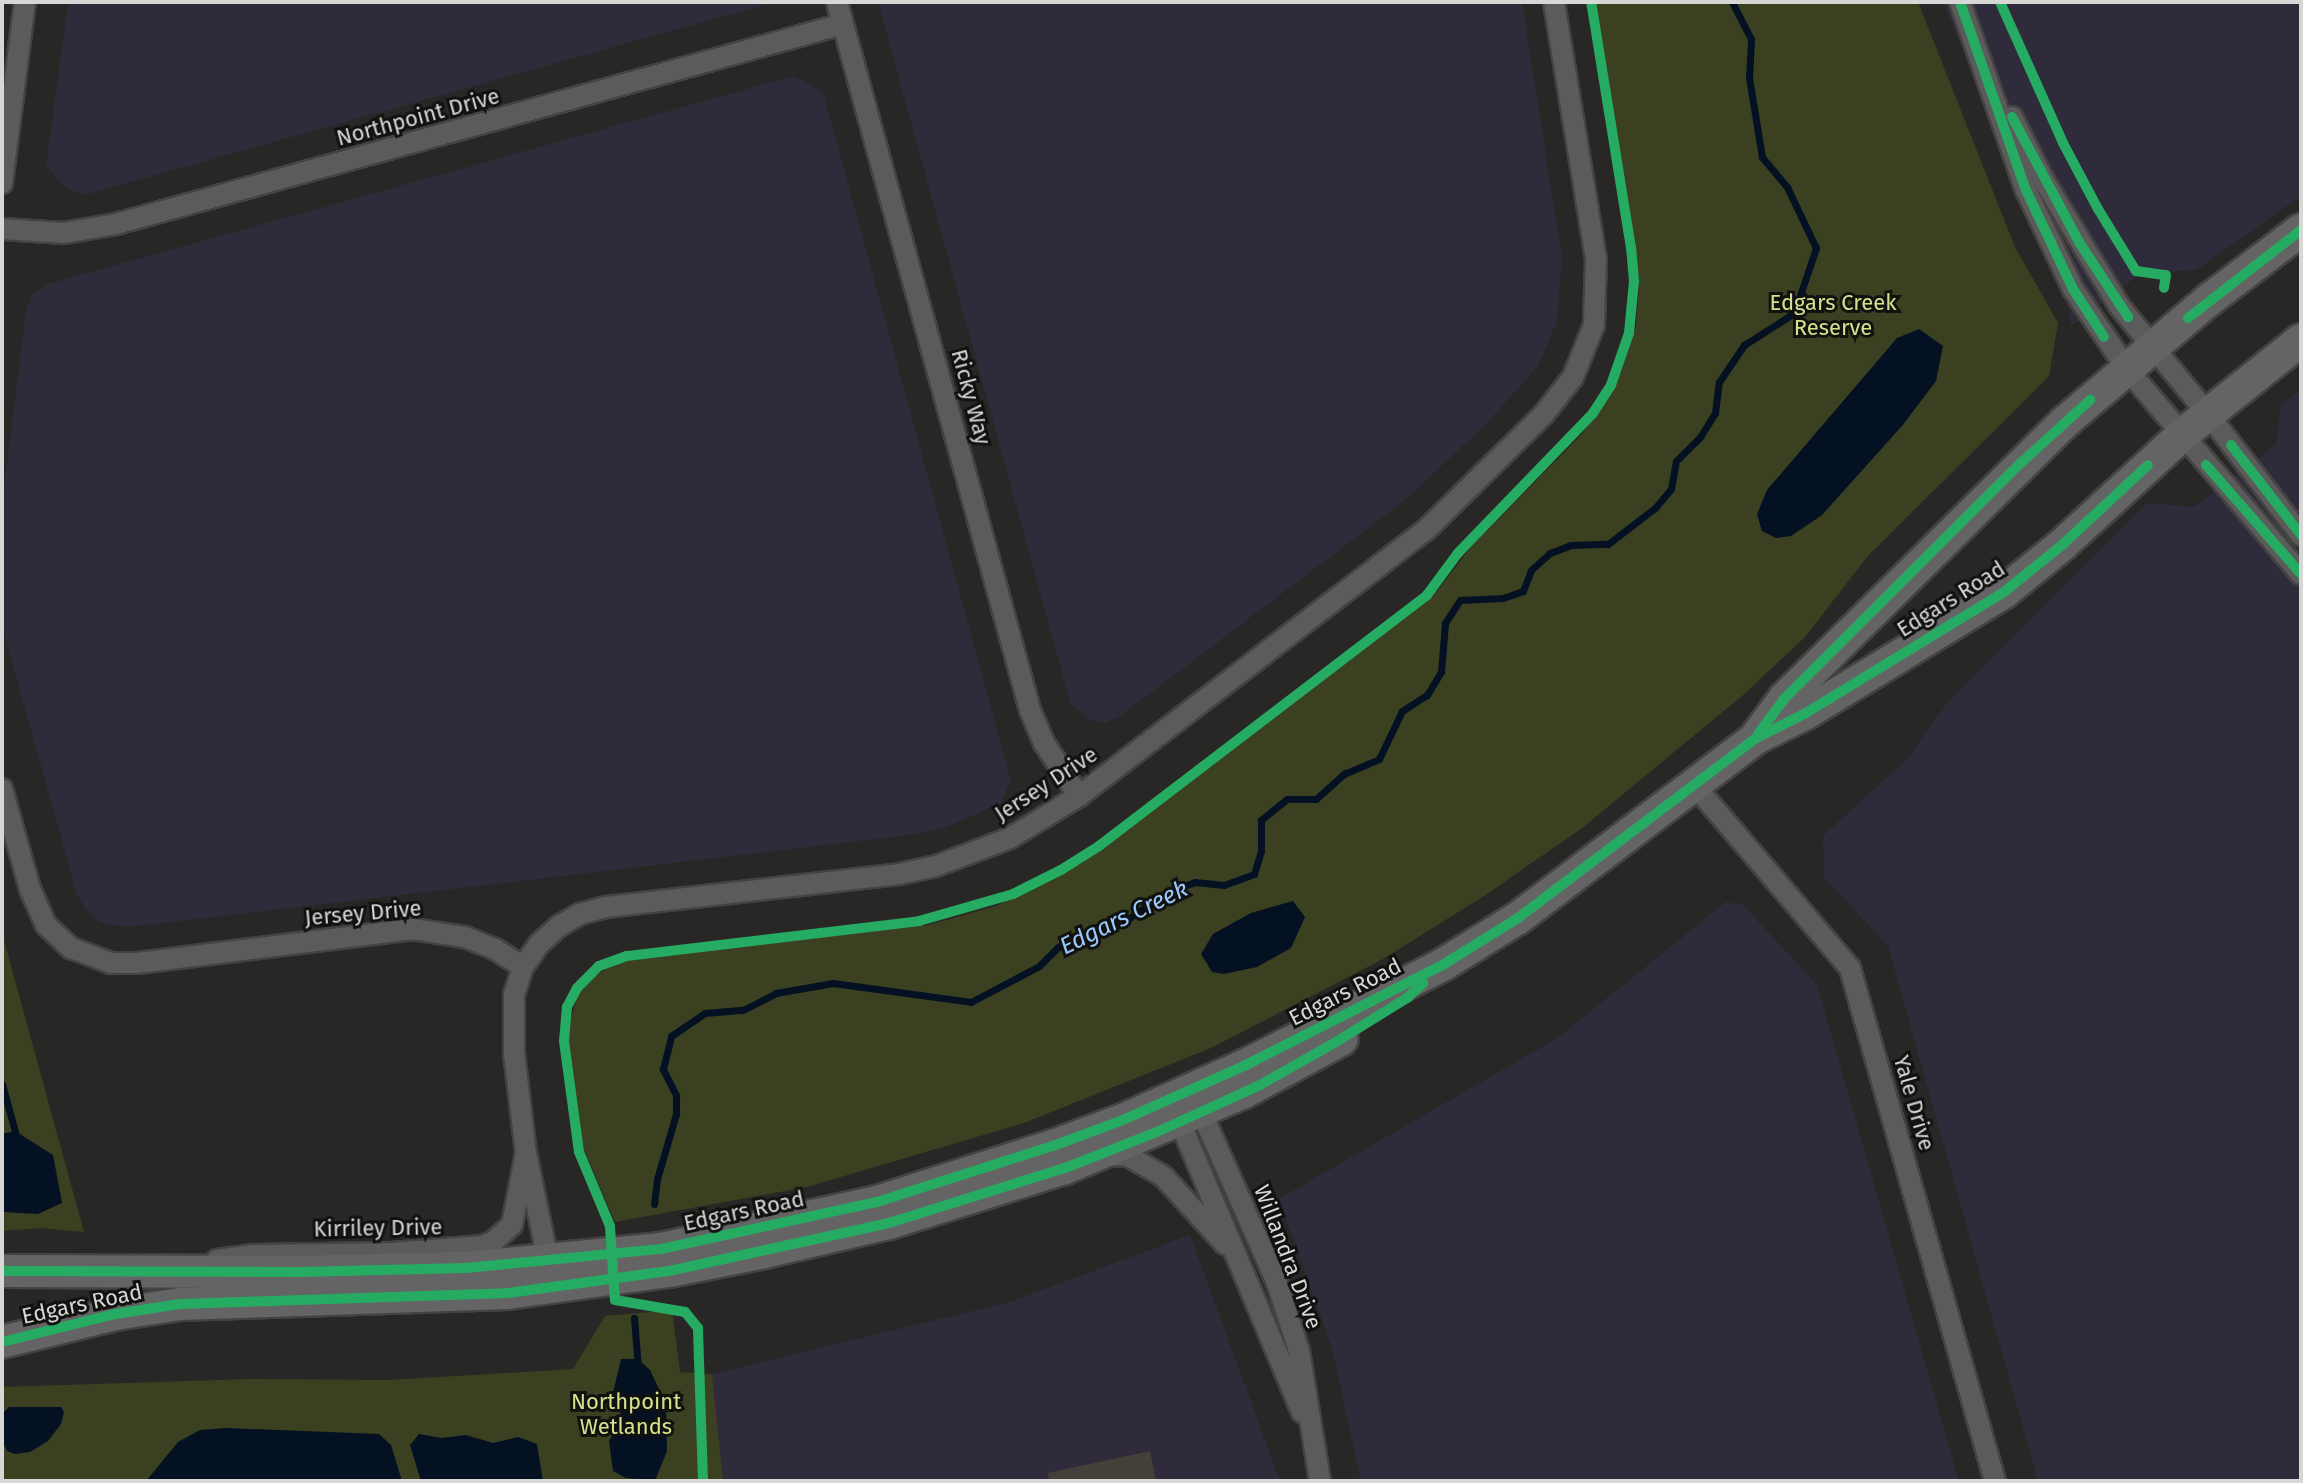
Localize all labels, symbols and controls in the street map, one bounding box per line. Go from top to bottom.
street label: Northpoint Drive [334,83,502,151]
park label: Edgars Creek Reserve [1770,289,1896,340]
street label: Ricky Way [946,346,996,448]
street label: Edgars Road [1892,555,2010,643]
street label: Jersey Drive [990,741,1102,827]
water label: Edgars Creek [1055,875,1193,961]
street label: Jersey Drive [303,895,423,931]
street label: Edgars Road [1284,952,1406,1032]
street label: Yale Drive [1888,1052,1940,1154]
street label: Willandra Drive [1248,1181,1328,1333]
street label: Edgars Road [681,1185,807,1237]
street label: Kirriley Drive [313,1214,443,1242]
street label: Edgars Road [19,1278,145,1330]
park label: Northpoint Wetlands [571,1388,681,1440]

